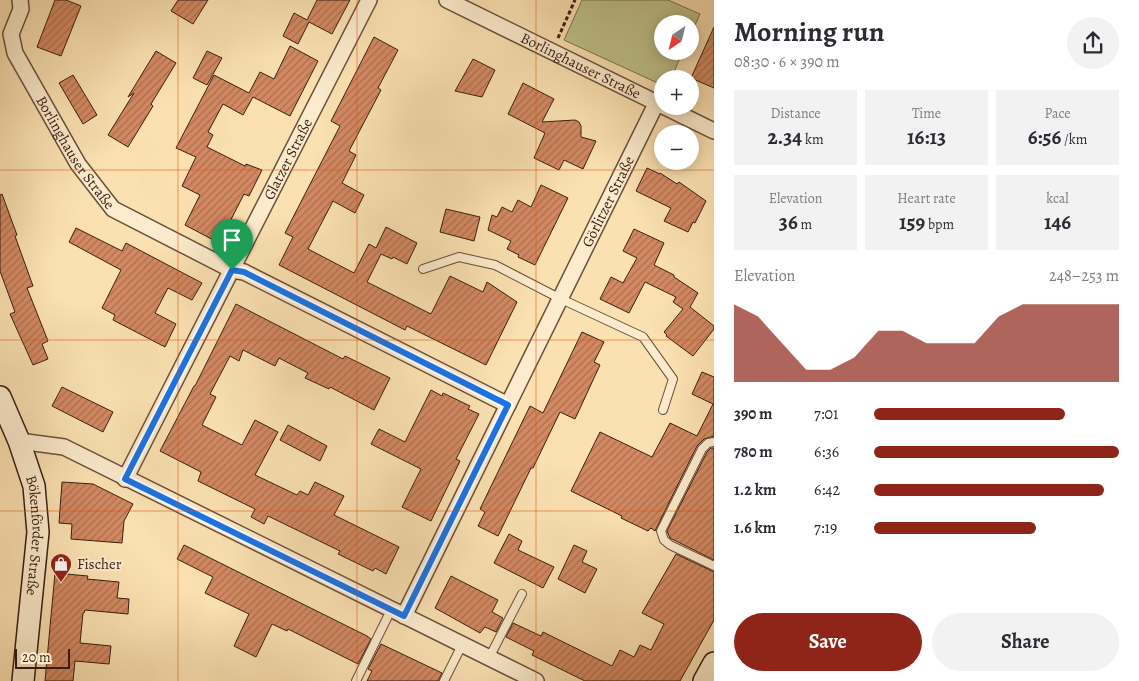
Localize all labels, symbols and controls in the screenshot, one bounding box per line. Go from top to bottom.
text: Morning run [734,13,884,51]
north arrow [654,15,699,60]
map controls [654,15,699,170]
button: share [1067,17,1119,69]
street label: Borlinghauser Straße [517,28,644,104]
text: 08:30 · 6 × 390 m [734,51,840,73]
button: + [654,70,699,115]
street label: Borlinghauser Straße [31,92,120,214]
text: Distance [770,104,821,123]
text: Time [912,104,941,123]
text: Pace [1045,104,1070,123]
street label: Glatzer Straße [259,115,317,203]
text: 2.34 [767,123,802,151]
text: 16:13 [907,123,946,151]
text: 6:56 [1028,123,1061,151]
button: − [654,125,699,170]
text: km [802,130,824,149]
text: /km [1061,130,1087,149]
street label: Görlitzer Straße [577,152,639,250]
text: Elevation [769,189,822,208]
text: Heart rate [897,189,956,208]
text: kcal [1046,189,1069,208]
text: 36 [779,208,798,236]
text: 159 [899,208,925,236]
text: 146 [1044,208,1071,236]
text: m [798,215,812,234]
text: bpm [925,215,954,234]
pin [211,219,253,270]
icon: arrive [218,226,246,254]
text: Elevation [734,265,795,287]
text: 248–253 m [1049,265,1119,287]
text: 390 m [734,403,773,425]
text: 7:01 [814,403,839,425]
text: 780 m [734,441,773,463]
text: 6:36 [814,441,839,463]
street label: Bökenförder Straße [21,473,48,597]
text: 1.2 km [734,479,776,501]
text: 6:42 [814,479,840,501]
text: 1.6 km [734,517,776,539]
text: 7:19 [814,517,837,539]
shop icon: Fischer [49,552,73,583]
place label: Fischer [77,554,122,574]
button: Save [734,613,922,671]
button: Share [932,613,1119,671]
scale bar [15,646,70,669]
text: 20 m [22,648,51,667]

